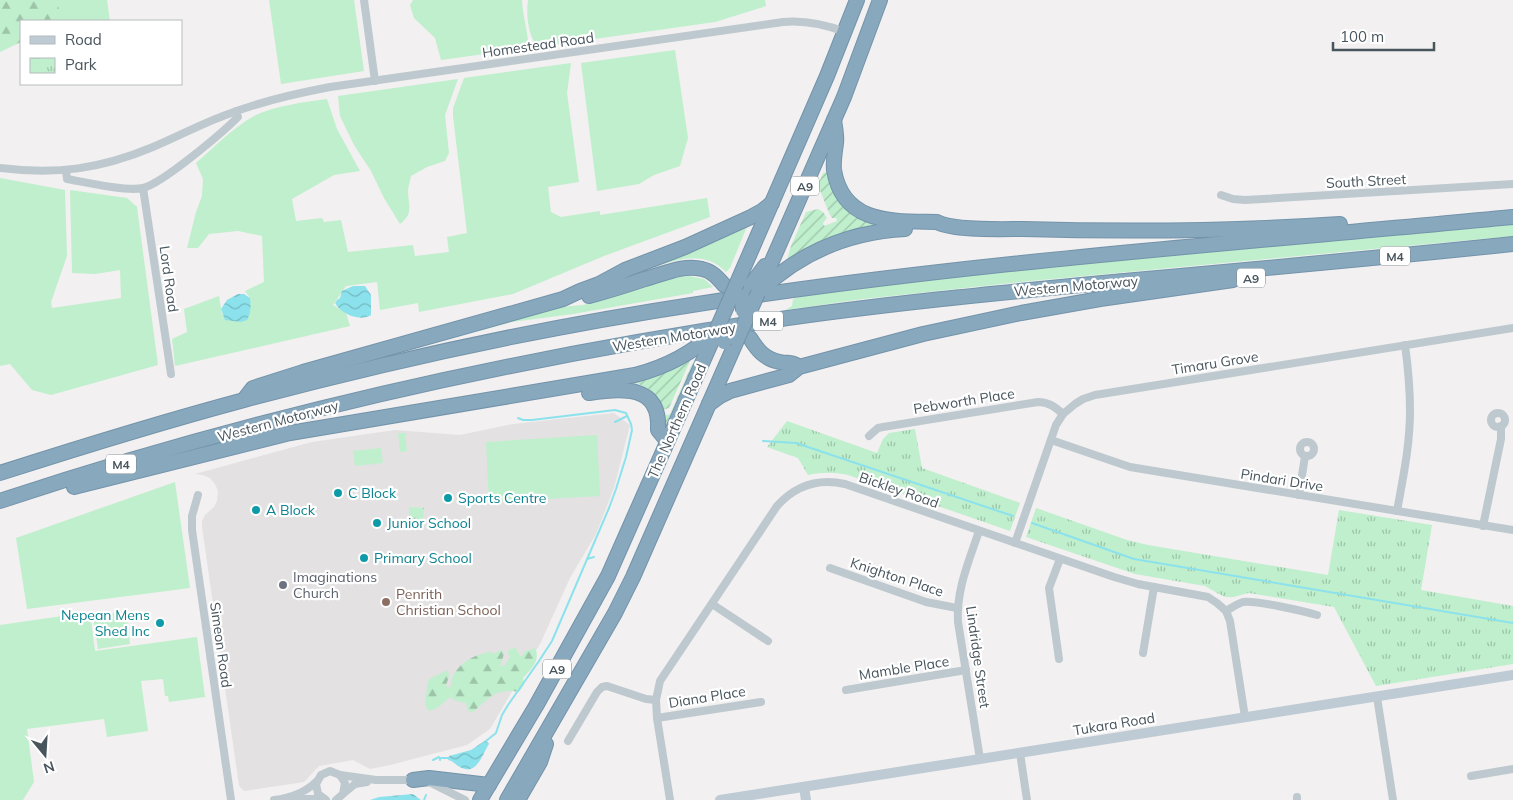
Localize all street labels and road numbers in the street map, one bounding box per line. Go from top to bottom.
street label: Homestead Road [481,28,595,62]
street label: South Street [1325,170,1407,192]
road number: A9 [791,177,819,196]
street label: Lord Road [155,245,183,313]
road number: M4 [1380,247,1410,266]
road number: A9 [1237,268,1265,288]
street label: Western Motorway [1013,272,1139,300]
road number: M4 [753,312,783,331]
street label: Western Motorway [611,318,738,356]
street label: Timaru Grove [1170,347,1260,379]
street label: The Northern Road [644,361,710,481]
street label: Pebworth Place [912,384,1016,418]
street label: Western Motorway [215,396,341,446]
road number: M4 [106,454,136,474]
street label: Pindari Drive [1239,465,1325,495]
street label: Bickley Road [857,468,941,512]
street label: Knighton Place [848,553,946,601]
street label: Simeon Road [206,601,236,689]
street label: Lindridge Street [962,605,994,709]
street label: Mamble Place [858,652,950,684]
road number: A9 [543,660,571,679]
street label: Diana Place [667,682,747,712]
street label: Tukara Road [1072,709,1156,739]

